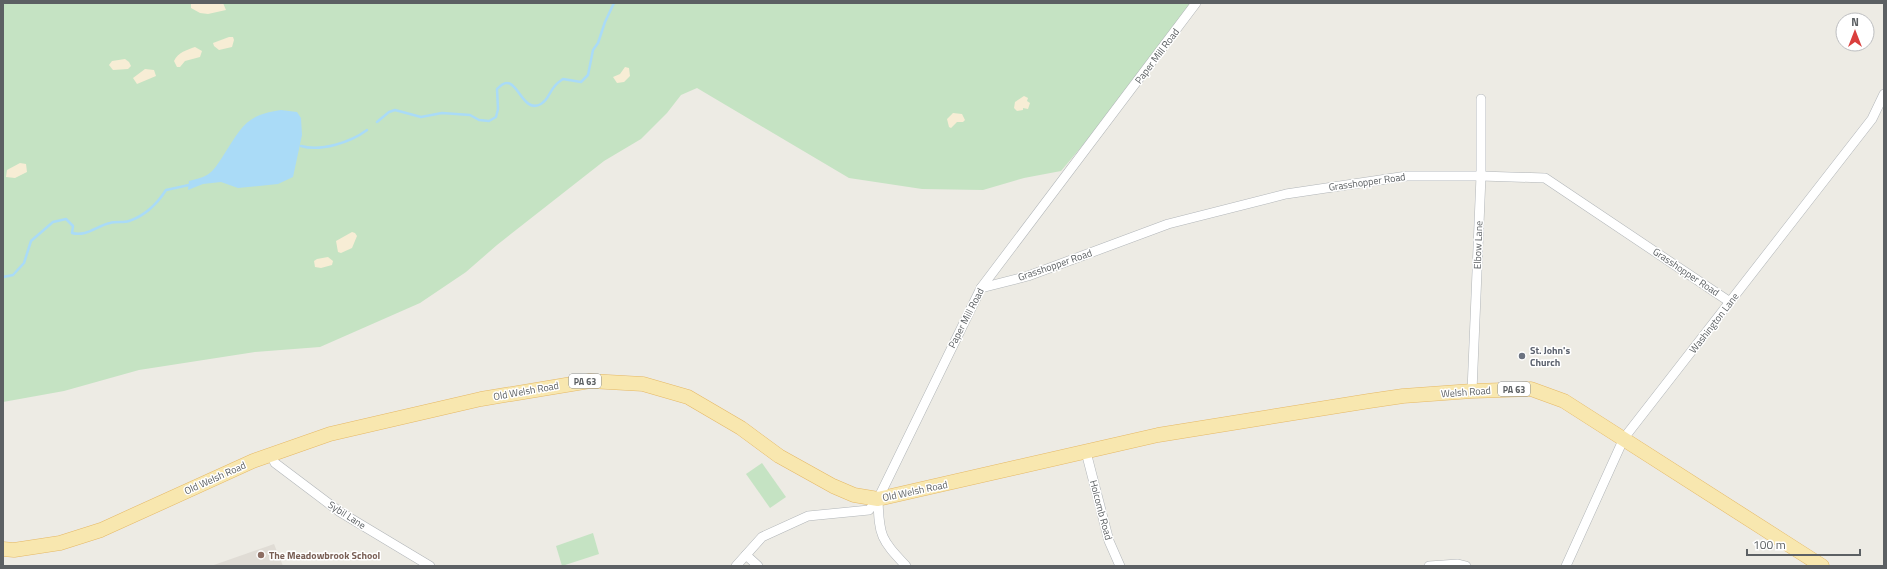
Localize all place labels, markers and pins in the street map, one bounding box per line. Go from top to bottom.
place label: St. John's Church [1530,343,1570,370]
marker: St. John's Church [1517,351,1527,361]
place label: The Meadowbrook School [269,548,381,563]
marker: The Meadowbrook School [256,550,266,560]

